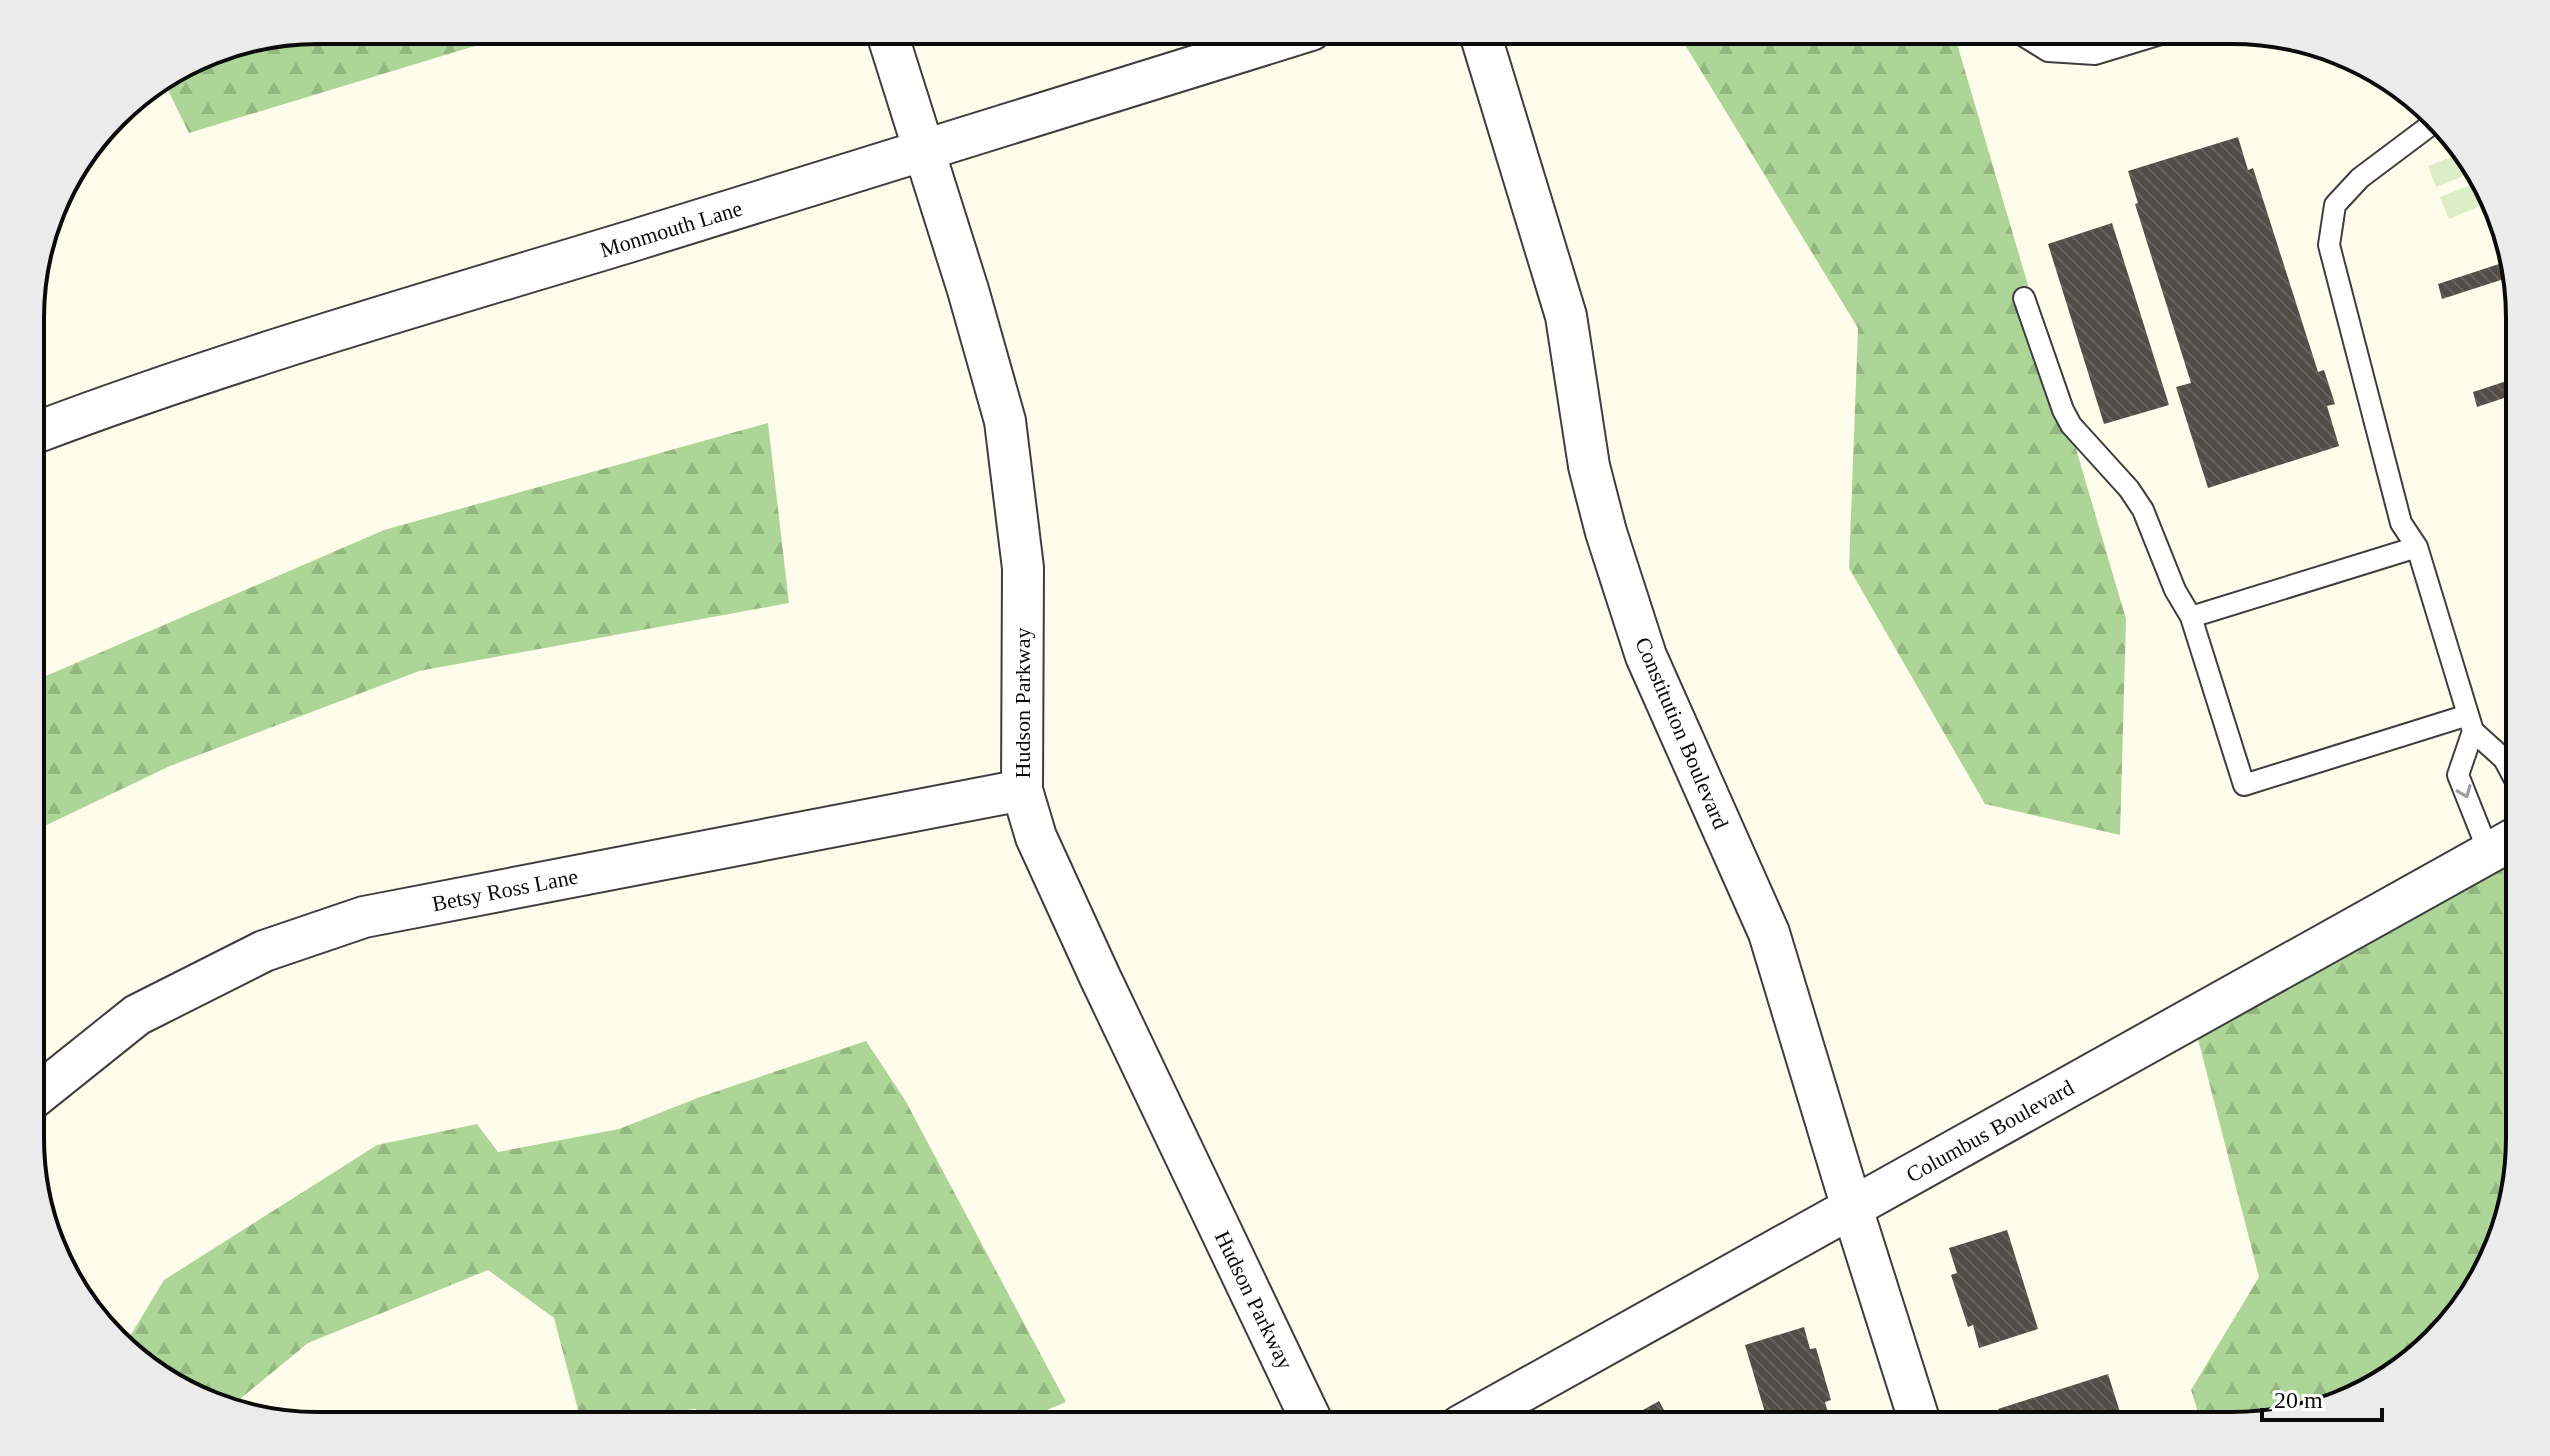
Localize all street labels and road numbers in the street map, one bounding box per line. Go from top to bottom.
street label: Monmouth Lane [597,196,745,262]
street label: Hudson Parkway [1010,628,1035,778]
street label: Constitution Boulevard [1630,633,1734,833]
street label: Betsy Ross Lane [430,864,580,916]
street label: Columbus Boulevard [1902,1075,2078,1187]
street label: Hudson Parkway [1210,1227,1298,1373]

